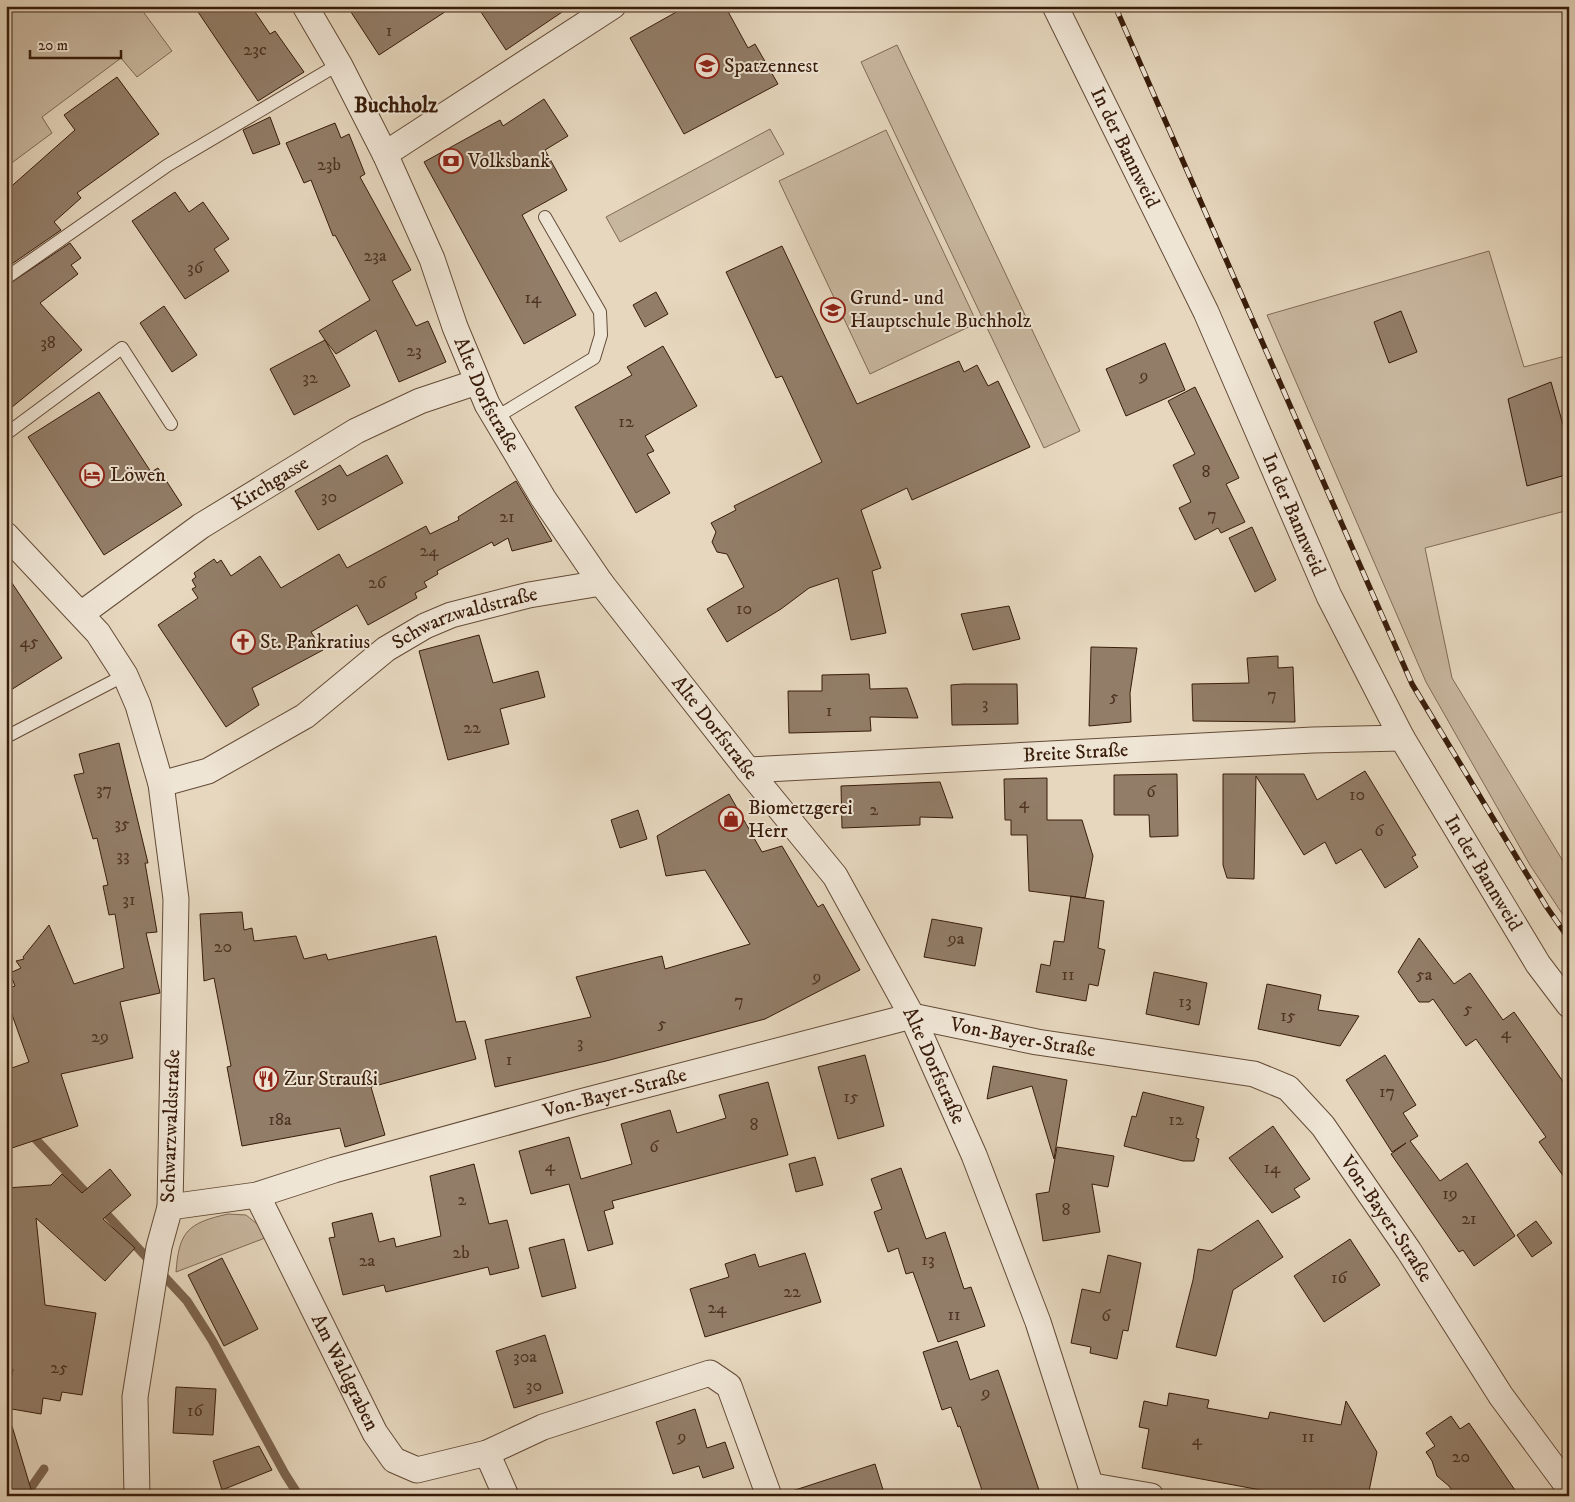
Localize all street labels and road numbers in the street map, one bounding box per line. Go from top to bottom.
street label: In der Bannweid [1085,83,1165,212]
street label: Alte Dorfstraße [448,333,525,457]
street label: In der Bannweid [1256,449,1331,580]
street label: Kirchgasse [227,451,313,517]
street label: Schwarzwaldstraße [387,581,539,655]
street label: Alte Dorfstraße [666,671,763,785]
street label: Breite Straße [1022,737,1129,768]
street label: In der Bannweid [1439,810,1528,936]
street label: Alte Dorfstraße [897,1003,971,1128]
street label: Von-Bayer-Straße [947,1012,1097,1063]
street label: Schwarzwaldstraße [156,1049,186,1203]
street label: Von-Bayer-Straße [539,1062,689,1124]
street label: Von-Bayer-Straße [1334,1150,1438,1287]
street label: Am Waldgraben [305,1310,385,1436]

